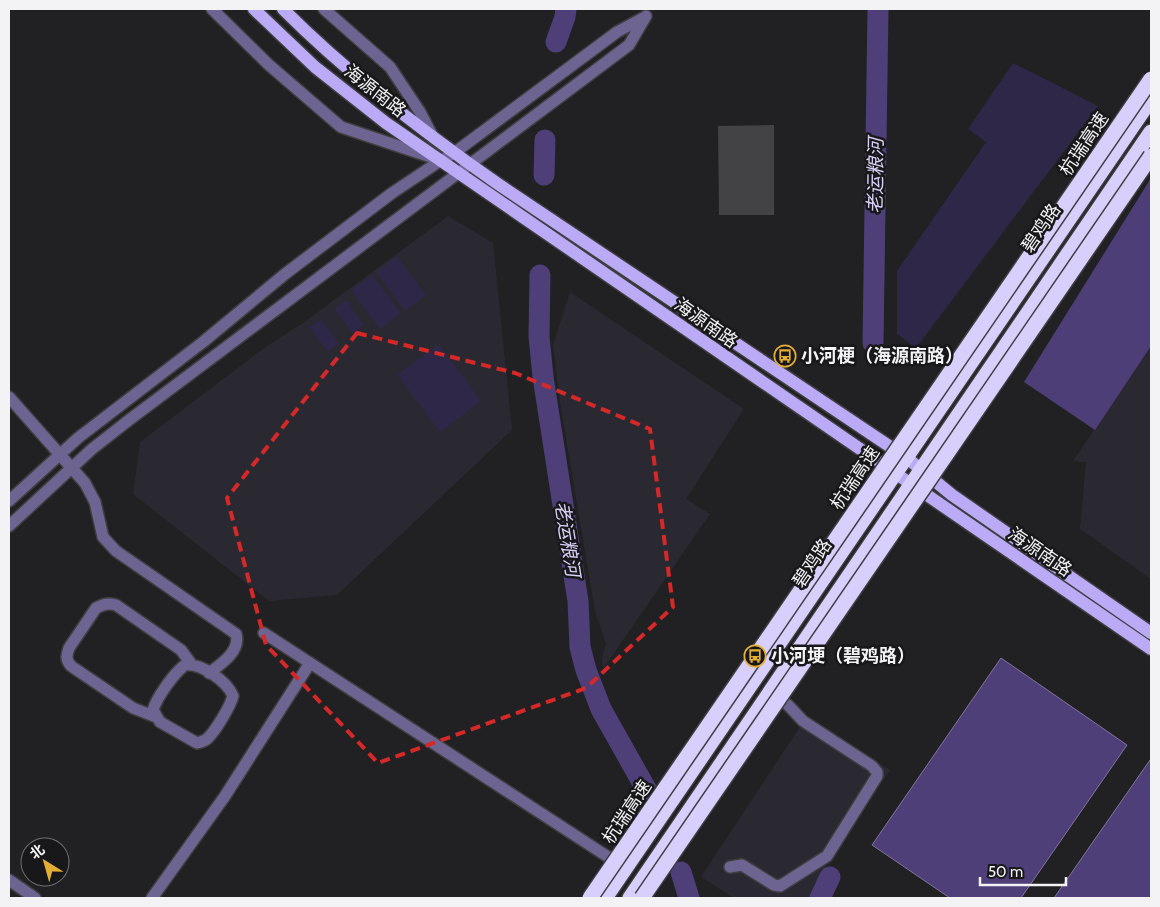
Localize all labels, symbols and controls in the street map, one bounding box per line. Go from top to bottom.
street label: 海源南路 [340,60,410,122]
street label: 杭瑞高速 [1055,108,1113,180]
water label: 老运粮河 [863,134,888,214]
street label: 碧鸡路 [1017,199,1065,257]
street label: 海源南路 [670,293,742,353]
bus stop icon: 小河梗（海源南路） [773,344,797,368]
place label: 小河梗（海源南路） [801,345,963,367]
street label: 杭瑞高速 [826,442,884,514]
water label: 老运粮河 [550,500,585,582]
street label: 海源南路 [1004,523,1076,581]
street label: 碧鸡路 [788,534,836,592]
bus stop icon: 小河埂（碧鸡路） [743,644,767,668]
place label: 小河埂（碧鸡路） [771,645,915,667]
street label: 杭瑞高速 [598,776,656,848]
north arrow [20,837,70,887]
text: 北 [26,840,48,863]
scale bar [980,854,1066,886]
text: 50 m [988,863,1023,881]

